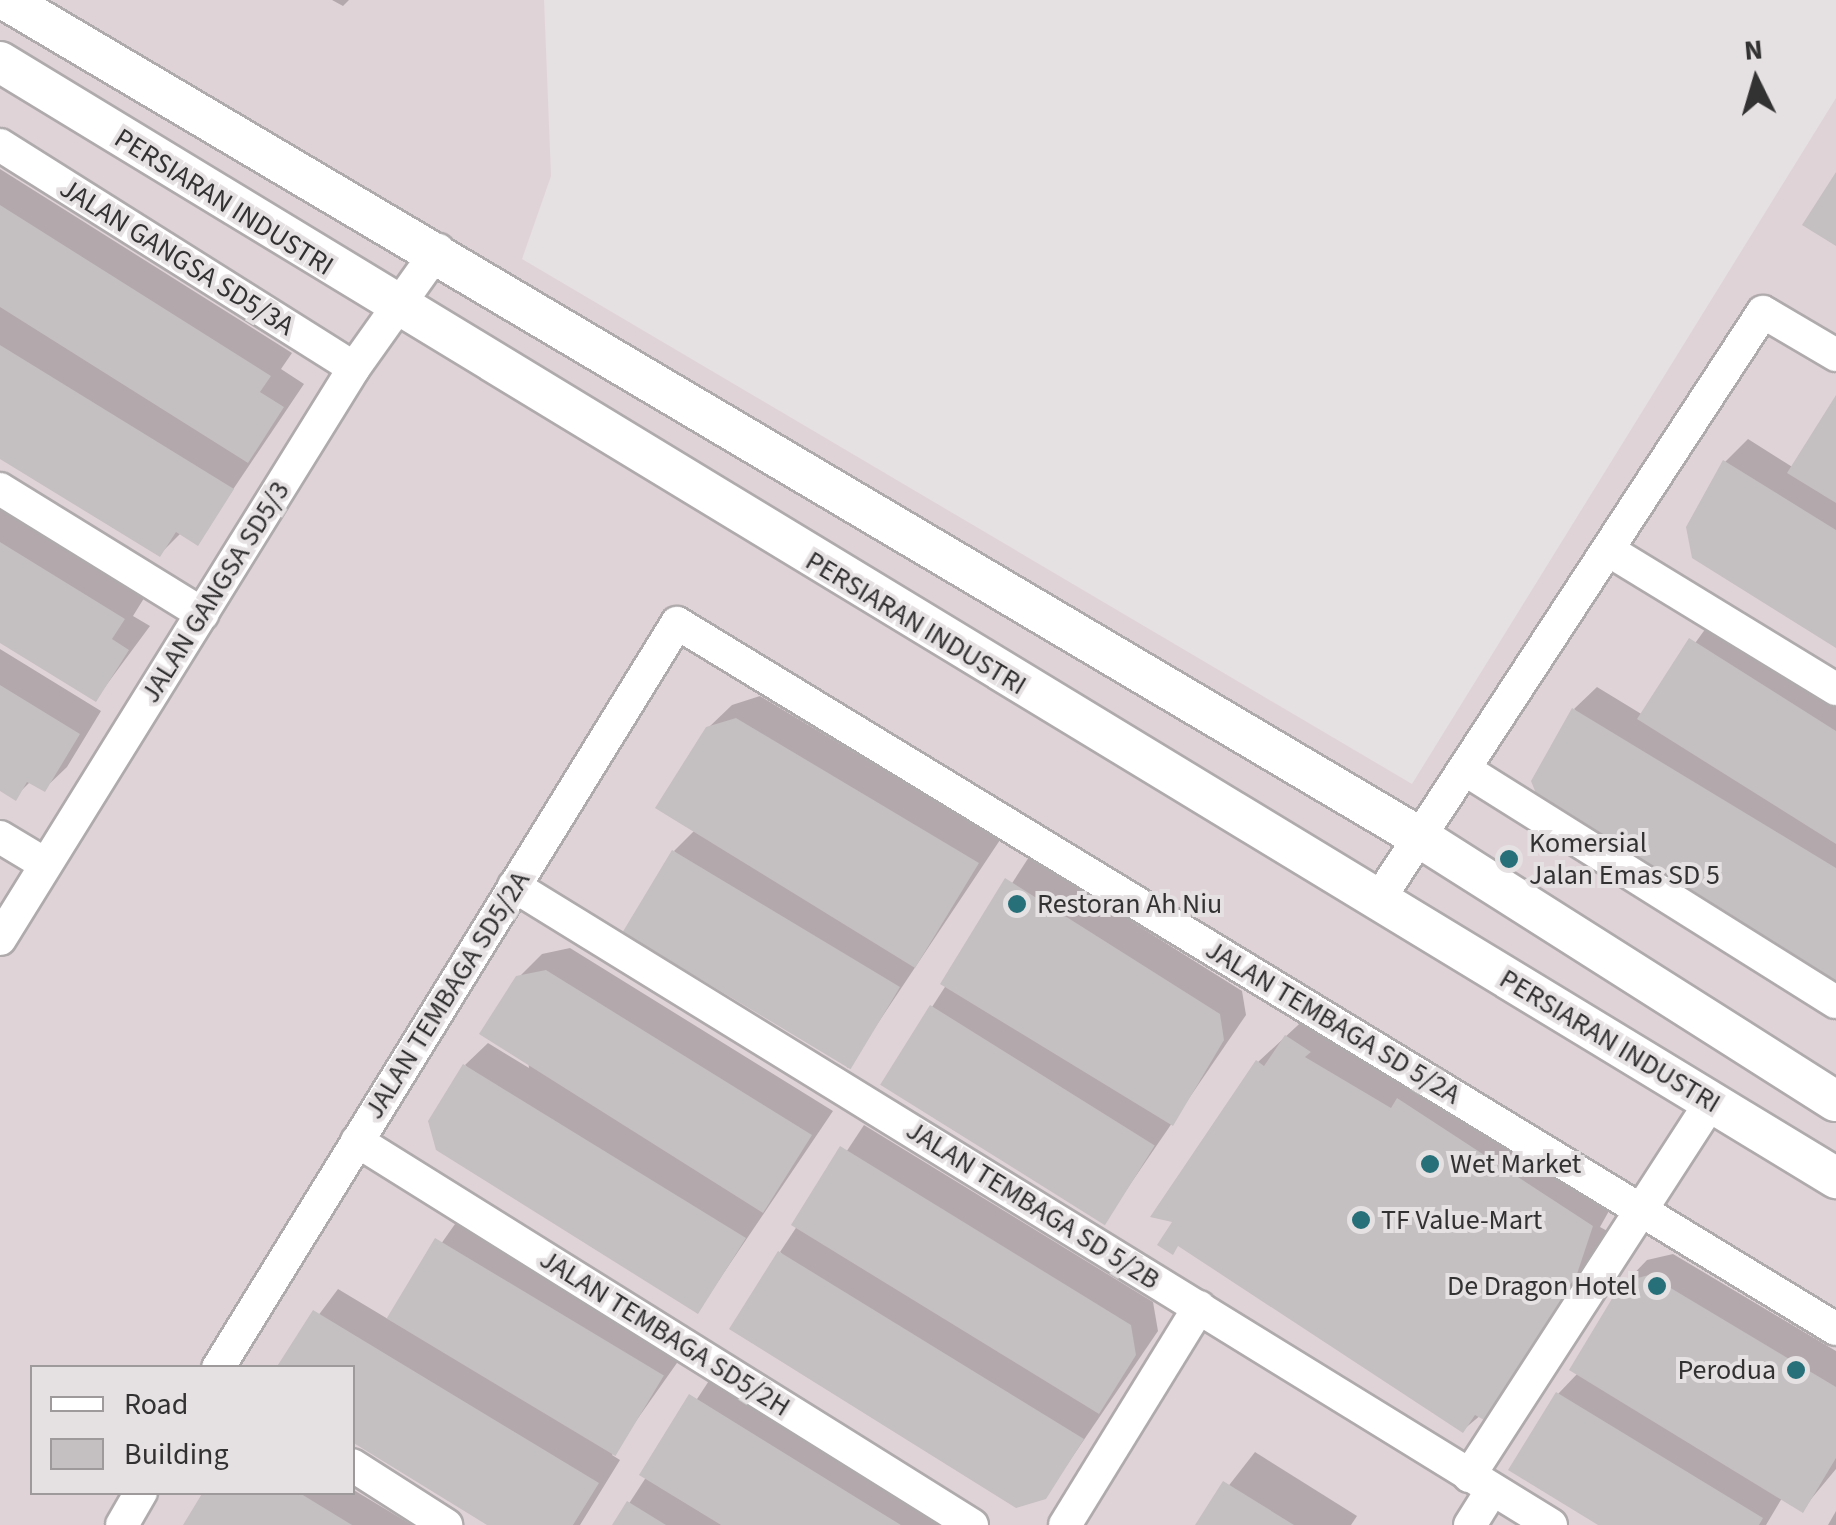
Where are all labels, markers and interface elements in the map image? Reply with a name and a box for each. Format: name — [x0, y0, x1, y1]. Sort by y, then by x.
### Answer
text: N — [1742, 29, 1764, 71]
north arrow — [1706, 30, 1806, 130]
street label: PERSIARAN INDUSTRI — [108, 121, 340, 283]
street label: JALAN GANGSA SD5/3A — [54, 171, 300, 343]
street label: JALAN GANGSA SD5/3 — [133, 475, 297, 709]
street label: PERSIARAN INDUSTRI — [800, 544, 1032, 702]
place label: Komersial Jalan Emas SD 5 — [1529, 826, 1720, 892]
marker: Komersial Jalan Emas SD 5 — [1498, 848, 1520, 870]
street label: JALAN TEMBAGA SD5/2A — [357, 865, 537, 1125]
place label: Restoran Ah Niu — [1037, 887, 1222, 921]
marker: Restoran Ah Niu — [1006, 893, 1028, 915]
street label: JALAN TEMBAGA SD 5/2A — [1199, 933, 1467, 1111]
street label: PERSIARAN INDUSTRI — [1494, 962, 1726, 1120]
street label: JALAN TEMBAGA SD 5/2B — [900, 1113, 1166, 1297]
place label: Wet Market — [1450, 1147, 1581, 1181]
marker: Wet Market — [1419, 1153, 1441, 1175]
place label: TF Value-Mart — [1381, 1203, 1542, 1237]
marker: TF Value-Mart — [1350, 1209, 1372, 1231]
street label: JALAN TEMBAGA SD5/2H — [534, 1242, 796, 1424]
place label: De Dragon Hotel — [1447, 1269, 1637, 1303]
marker: De Dragon Hotel — [1646, 1275, 1668, 1297]
place label: Perodua — [1677, 1353, 1776, 1387]
marker: Perodua — [1785, 1359, 1807, 1381]
legend — [30, 1365, 355, 1495]
text: Road — [124, 1383, 188, 1426]
text: Building — [124, 1433, 229, 1476]

